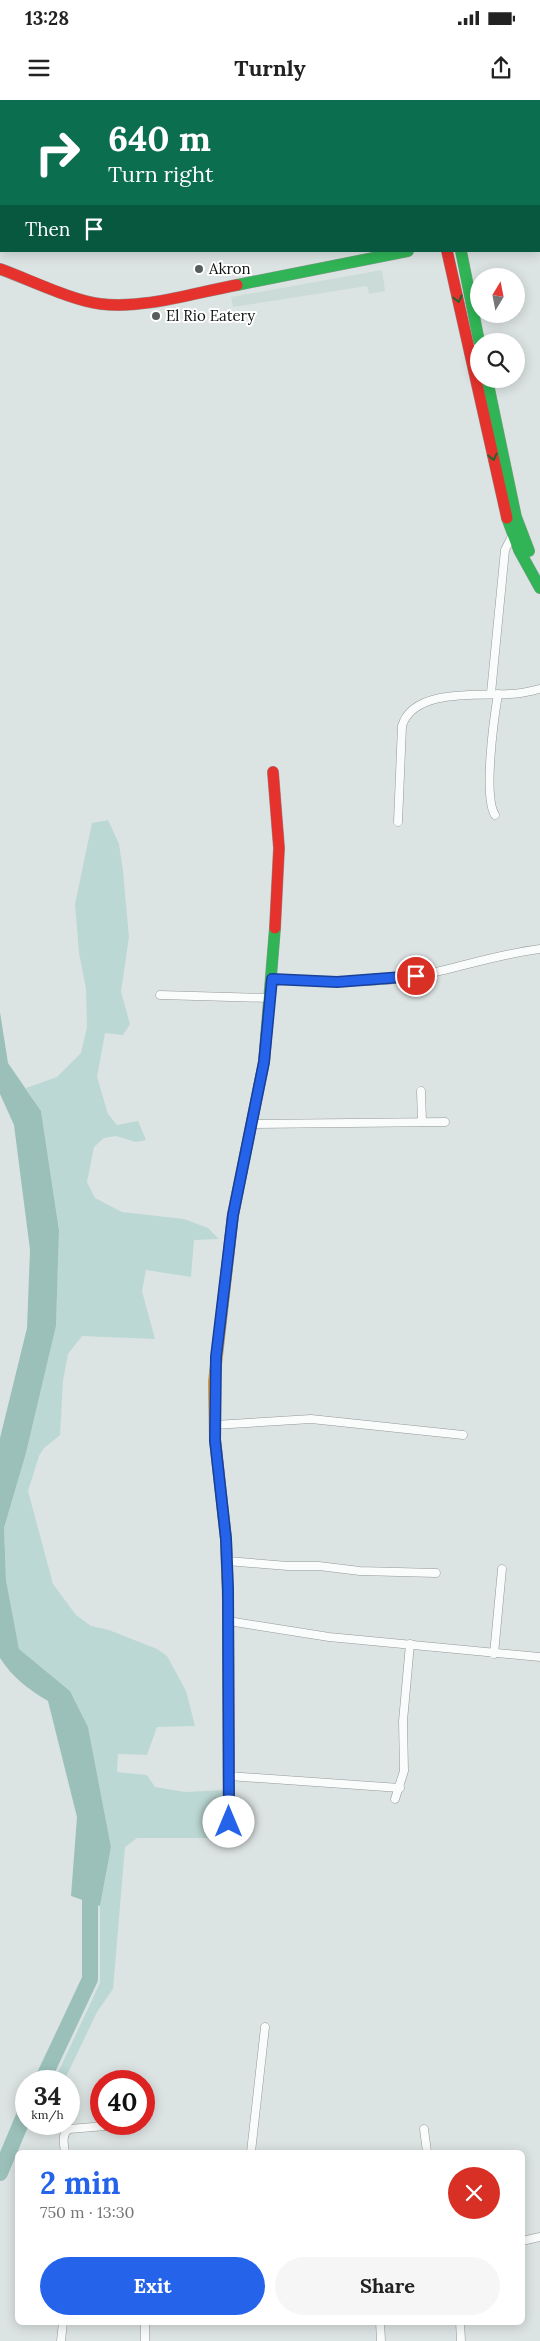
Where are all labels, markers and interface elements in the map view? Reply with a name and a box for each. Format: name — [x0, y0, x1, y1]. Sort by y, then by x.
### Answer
text: 13:28 — [25, 6, 69, 30]
icon: menu — [25, 54, 53, 82]
text: Turnly — [234, 54, 306, 82]
icon: share — [487, 54, 515, 82]
text: 640 m — [108, 116, 211, 161]
icon: right — [25, 120, 90, 185]
text: Turn right — [108, 160, 213, 188]
icon: arrive — [80, 215, 108, 243]
text: Then — [25, 217, 70, 241]
place label: Akron — [208, 259, 251, 278]
marker: Akron — [193, 263, 205, 275]
north arrow — [470, 268, 525, 322]
map controls — [470, 268, 525, 388]
one-way arrow — [452, 294, 462, 303]
place label: El Rio Eatery — [166, 306, 255, 325]
marker: El Rio Eatery — [150, 310, 162, 322]
button: search — [470, 333, 525, 388]
one-way arrow — [487, 453, 498, 462]
pin — [395, 955, 437, 997]
icon: arrive — [402, 962, 430, 990]
position arrow — [202, 1795, 254, 1847]
speed limit sign: 40 — [90, 2070, 155, 2135]
text: 34 — [34, 2080, 61, 2112]
text: km/h — [31, 2107, 64, 2122]
text: 2 min — [40, 2164, 120, 2202]
button: close — [448, 2167, 500, 2219]
text: 750 m · 13:30 — [40, 2202, 135, 2222]
button: Exit — [40, 2257, 265, 2315]
button: Share — [275, 2257, 500, 2315]

